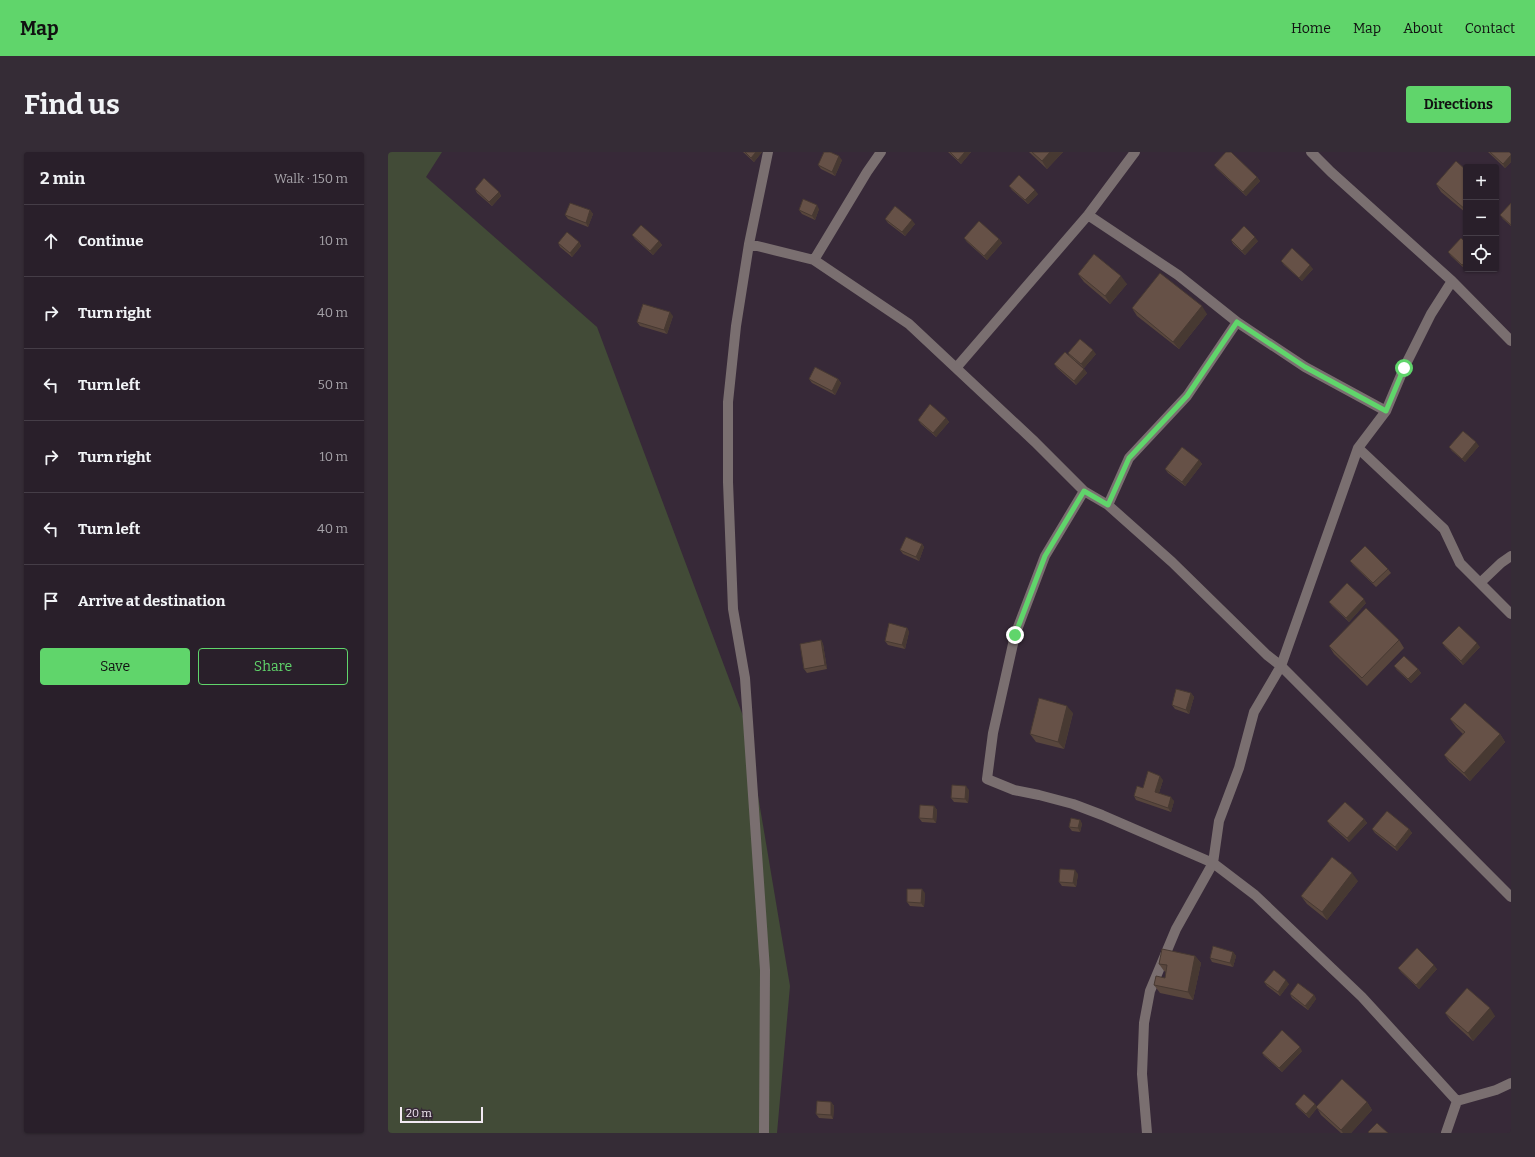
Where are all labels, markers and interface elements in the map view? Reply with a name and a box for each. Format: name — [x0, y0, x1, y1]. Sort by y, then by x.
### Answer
text: Map — [20, 17, 59, 40]
text: Home — [1291, 20, 1331, 37]
text: Map — [1353, 20, 1381, 37]
text: About — [1403, 20, 1443, 37]
text: Contact — [1465, 20, 1515, 37]
button: Directions — [1406, 86, 1511, 123]
text: Find us — [24, 88, 120, 121]
map controls — [1463, 164, 1499, 272]
button: + — [1463, 164, 1499, 200]
text: 2 min — [40, 168, 85, 189]
text: Walk · 150 m — [274, 171, 348, 186]
button: − — [1463, 200, 1499, 236]
icon: ahead — [40, 230, 62, 252]
text: Continue — [78, 232, 144, 250]
text: 10 m — [319, 233, 348, 248]
button: locate — [1463, 236, 1499, 272]
icon: right — [40, 302, 62, 324]
text: Turn right — [78, 304, 151, 322]
text: 40 m — [317, 305, 348, 320]
route start — [1395, 359, 1413, 377]
icon: left — [40, 374, 62, 396]
text: Turn left — [78, 376, 140, 394]
text: 50 m — [318, 377, 348, 392]
icon: right — [40, 446, 62, 468]
text: Turn right — [78, 448, 151, 466]
text: 10 m — [319, 449, 348, 464]
icon: left — [40, 518, 62, 540]
text: Turn left — [78, 520, 140, 538]
text: 40 m — [317, 521, 348, 536]
icon: arrive — [40, 590, 62, 612]
text: Arrive at destination — [78, 592, 225, 610]
route end — [1006, 626, 1024, 644]
button: Save — [40, 648, 190, 685]
button: Share — [198, 648, 348, 685]
scale bar — [400, 1105, 483, 1124]
text: 20 m — [406, 1107, 432, 1120]

